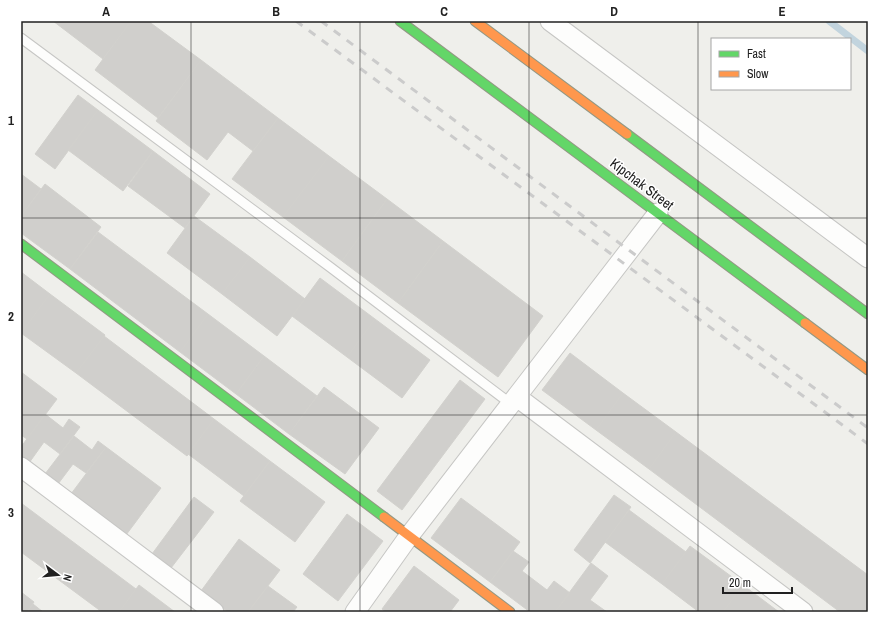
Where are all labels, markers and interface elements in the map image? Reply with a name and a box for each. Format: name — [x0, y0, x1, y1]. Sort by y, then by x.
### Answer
text: A — [102, 3, 110, 20]
text: B — [272, 3, 280, 20]
text: C — [440, 3, 448, 20]
text: D — [610, 3, 618, 20]
text: E — [778, 3, 786, 20]
legend — [711, 38, 851, 90]
text: Fast — [747, 46, 766, 62]
text: Slow — [747, 66, 769, 82]
text: 1 — [8, 112, 14, 129]
street label: Kipchak Street — [607, 154, 677, 214]
text: 2 — [8, 308, 14, 325]
text: 3 — [8, 504, 14, 521]
north arrow — [38, 555, 78, 595]
scale bar — [723, 569, 792, 595]
text: N — [60, 573, 75, 583]
text: 20 m — [729, 575, 751, 591]

